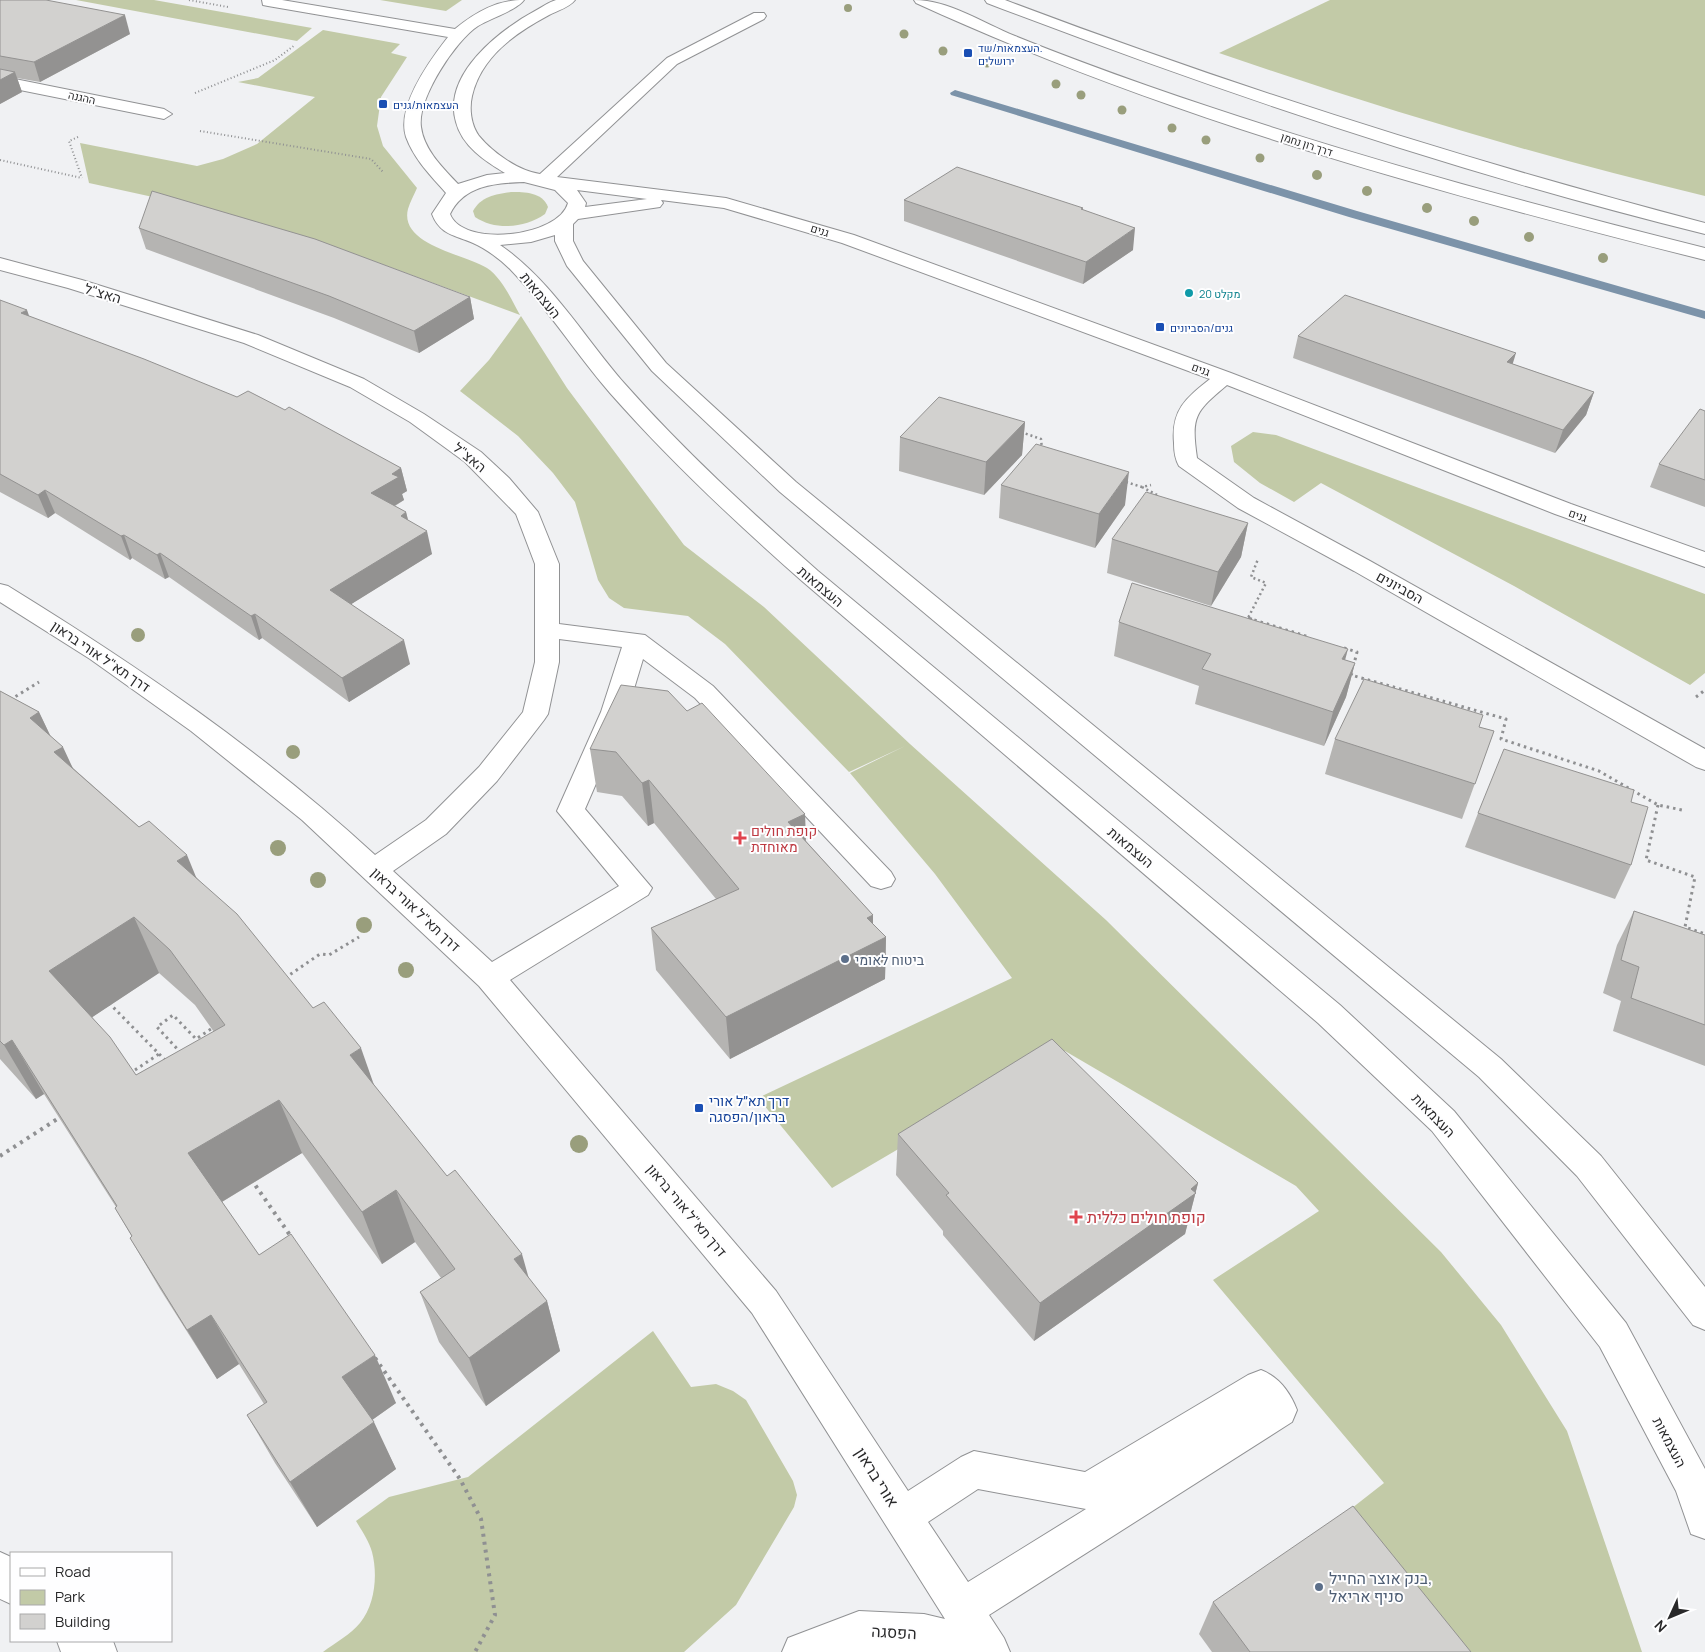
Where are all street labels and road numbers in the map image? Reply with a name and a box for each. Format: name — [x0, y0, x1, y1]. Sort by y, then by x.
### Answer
street label: ההגנה — [67, 87, 97, 107]
street label: דרך רון נחמן — [1279, 129, 1335, 159]
street label: גנים — [809, 220, 831, 240]
street label: העצמאות — [516, 268, 566, 322]
street label: האצ"ל — [82, 278, 124, 308]
street label: גנים — [1190, 359, 1212, 379]
street label: האצ"ל — [449, 438, 491, 476]
street label: גנים — [1567, 505, 1589, 525]
street label: העצמאות — [794, 561, 848, 611]
street label: הסביונים — [1373, 566, 1427, 608]
street label: דרך תא"ל אורי בראון — [48, 616, 154, 696]
street label: העצמאות — [1104, 822, 1158, 872]
street label: דרך תא"ל אורי בראון — [367, 863, 465, 955]
street label: העצמאות — [1408, 1089, 1460, 1141]
street label: דרך תא"ל אורי בראון — [643, 1160, 731, 1260]
street label: העצמאות — [1649, 1413, 1691, 1471]
street label: אורי בראון — [850, 1443, 904, 1511]
street label: הפסגה — [871, 1620, 917, 1644]

